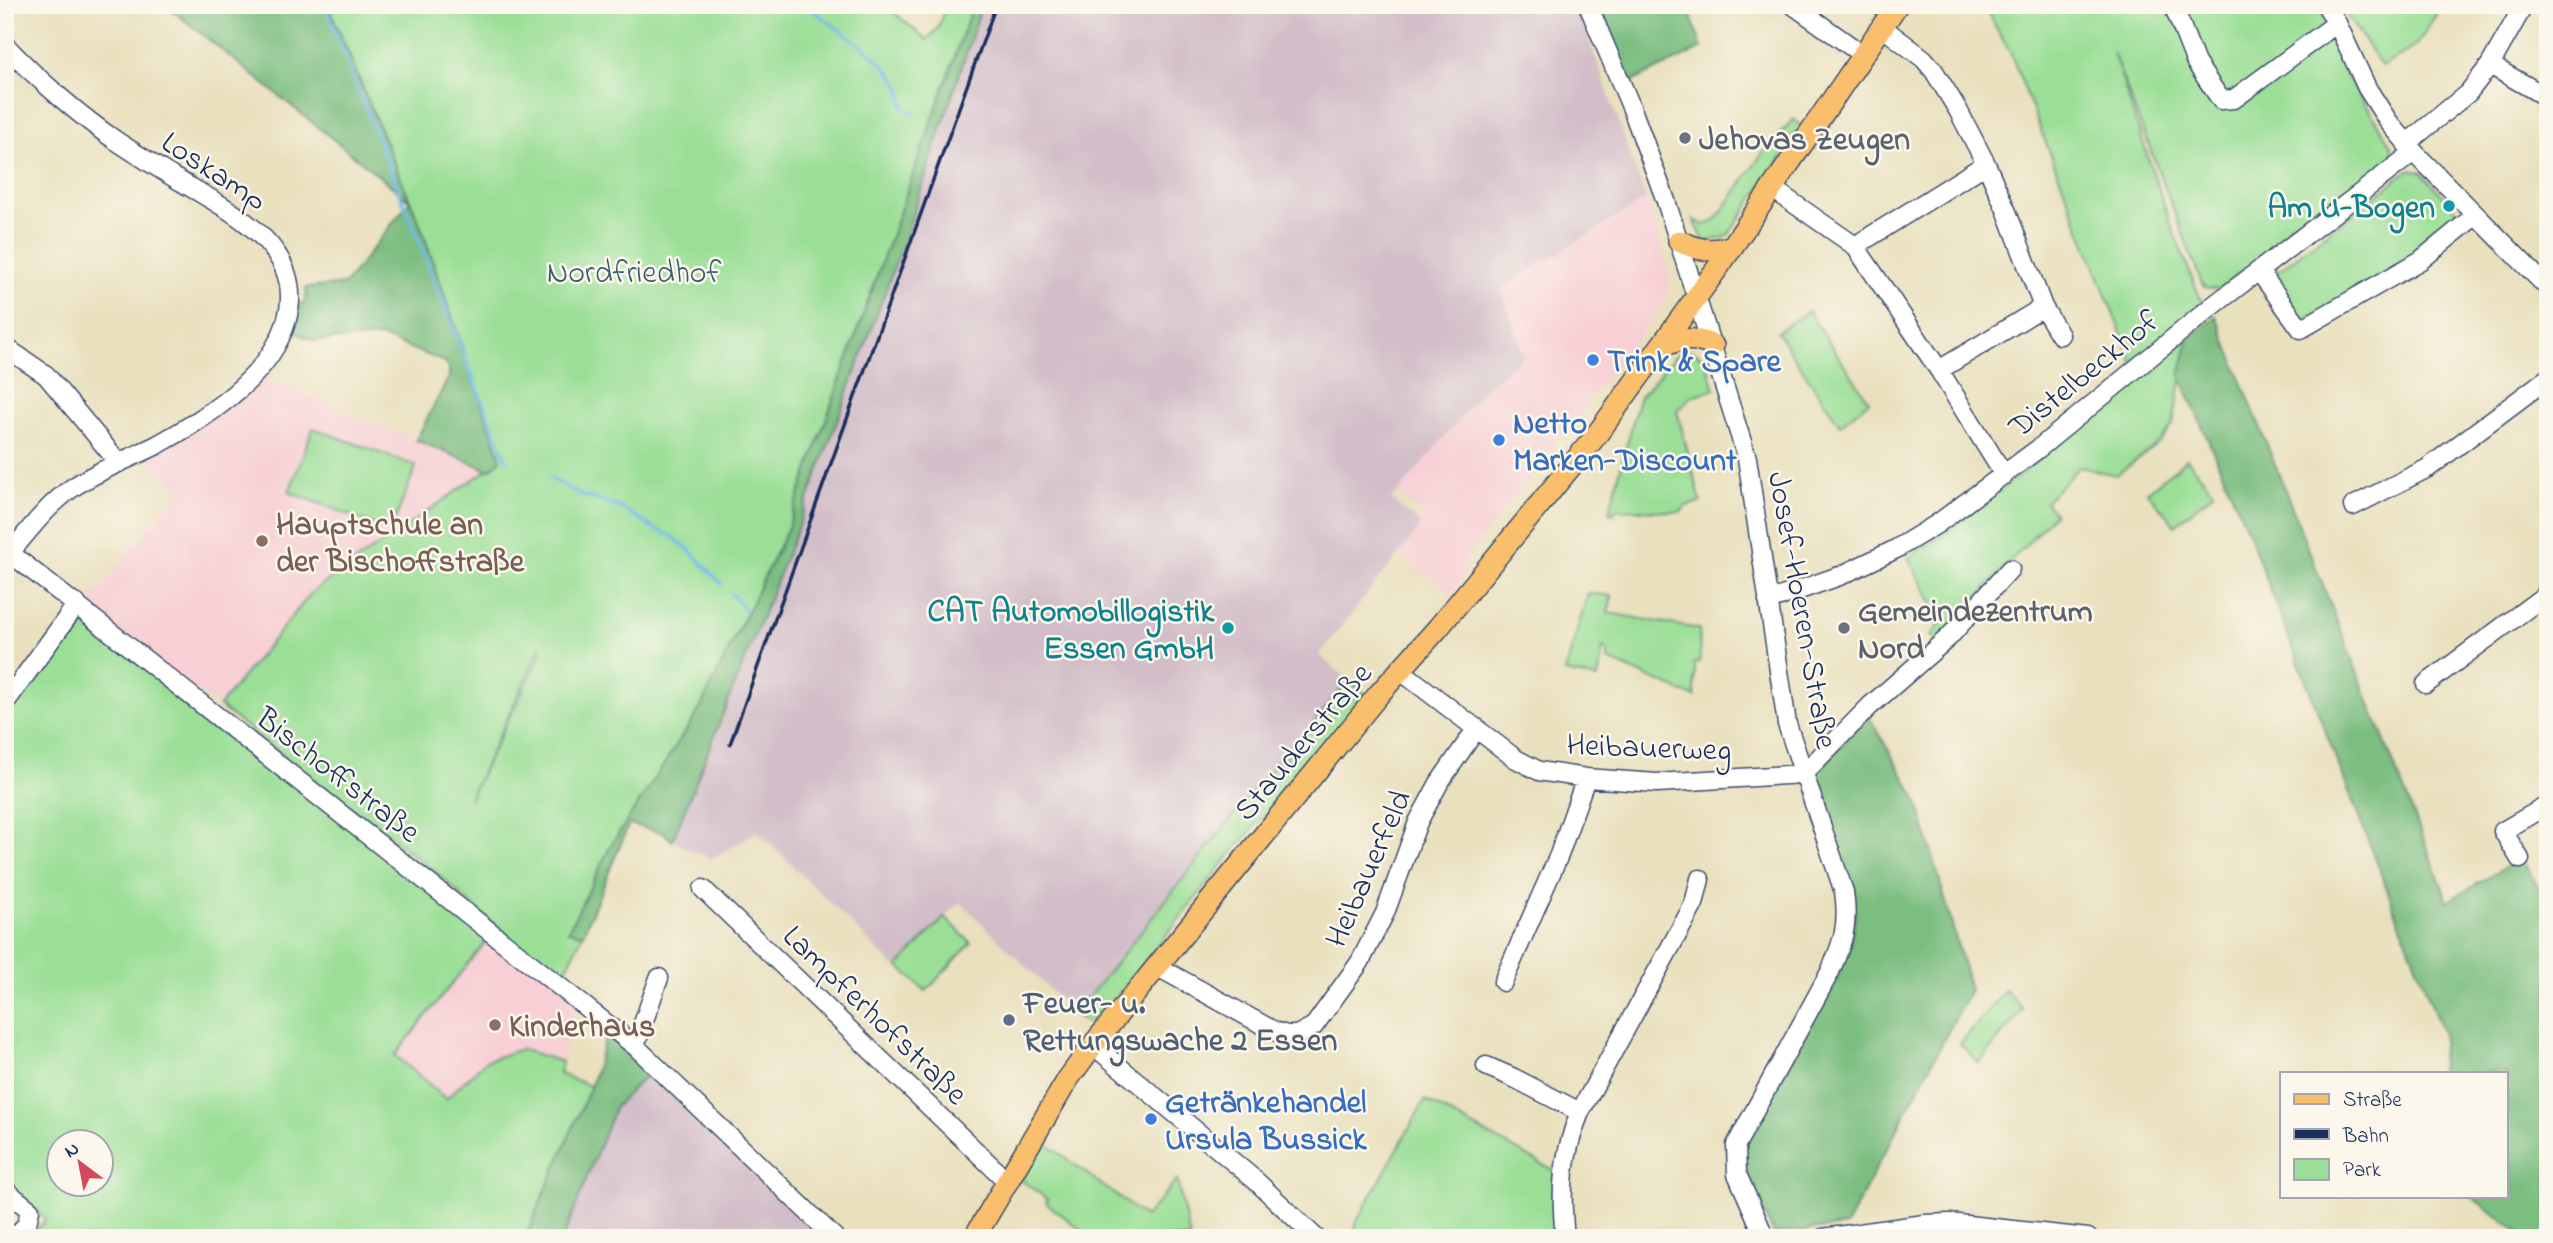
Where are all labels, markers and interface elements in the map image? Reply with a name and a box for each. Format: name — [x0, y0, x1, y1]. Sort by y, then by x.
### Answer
place label: Jehovas Zeugen — [1699, 118, 1910, 166]
street label: Loskamp — [151, 121, 276, 225]
marker: Jehovas Zeugen — [1677, 130, 1693, 146]
place label: Am U-Bogen — [2268, 186, 2435, 234]
marker: Am U-Bogen — [2441, 198, 2457, 214]
park label: Nordfriedhof — [547, 251, 722, 298]
street label: Distelbeckhof — [1999, 300, 2171, 452]
place label: Trink & Spare — [1607, 340, 1783, 387]
marker: Trink & Spare — [1585, 352, 1601, 368]
place label: Netto Marken-Discount — [1513, 402, 1737, 486]
marker: Netto Marken-Discount — [1491, 432, 1507, 448]
street label: Josef-Hoeren-Straße — [1753, 468, 1848, 754]
place label: Hauptschule an der Bischoffstraße — [276, 503, 526, 587]
marker: Hauptschule an der Bischoffstraße — [254, 533, 270, 549]
place label: CAT Automobillogistik Essen GmbH — [928, 590, 1215, 674]
place label: Gemeindezentrum Nord — [1858, 590, 2093, 674]
marker: CAT Automobillogistik Essen GmbH — [1220, 620, 1236, 636]
marker: Gemeindezentrum Nord — [1836, 620, 1852, 636]
street label: Stauderstraße — [1224, 653, 1386, 833]
street label: Bischoffstraße — [244, 697, 430, 857]
street label: Heibauerweg — [1566, 723, 1732, 776]
street label: Heibauerfeld — [1315, 783, 1426, 956]
street label: Lampferhofstraße — [770, 915, 978, 1118]
place label: Feuer- u. Rettungswache 2 Essen — [1021, 982, 1337, 1067]
place label: Kinderhaus — [509, 1005, 655, 1052]
marker: Feuer- u. Rettungswache 2 Essen — [1001, 1012, 1017, 1028]
marker: Kinderhaus — [487, 1017, 503, 1033]
legend — [2280, 1072, 2508, 1198]
place label: Getränkehandel Ursula Bussick — [1165, 1081, 1368, 1165]
text: Straße — [2343, 1086, 2402, 1116]
marker: Getränkehandel Ursula Bussick — [1143, 1111, 1159, 1127]
text: Bahn — [2342, 1122, 2389, 1152]
north arrow — [46, 1128, 116, 1198]
text: N — [60, 1136, 85, 1166]
text: Park — [2343, 1156, 2382, 1186]

